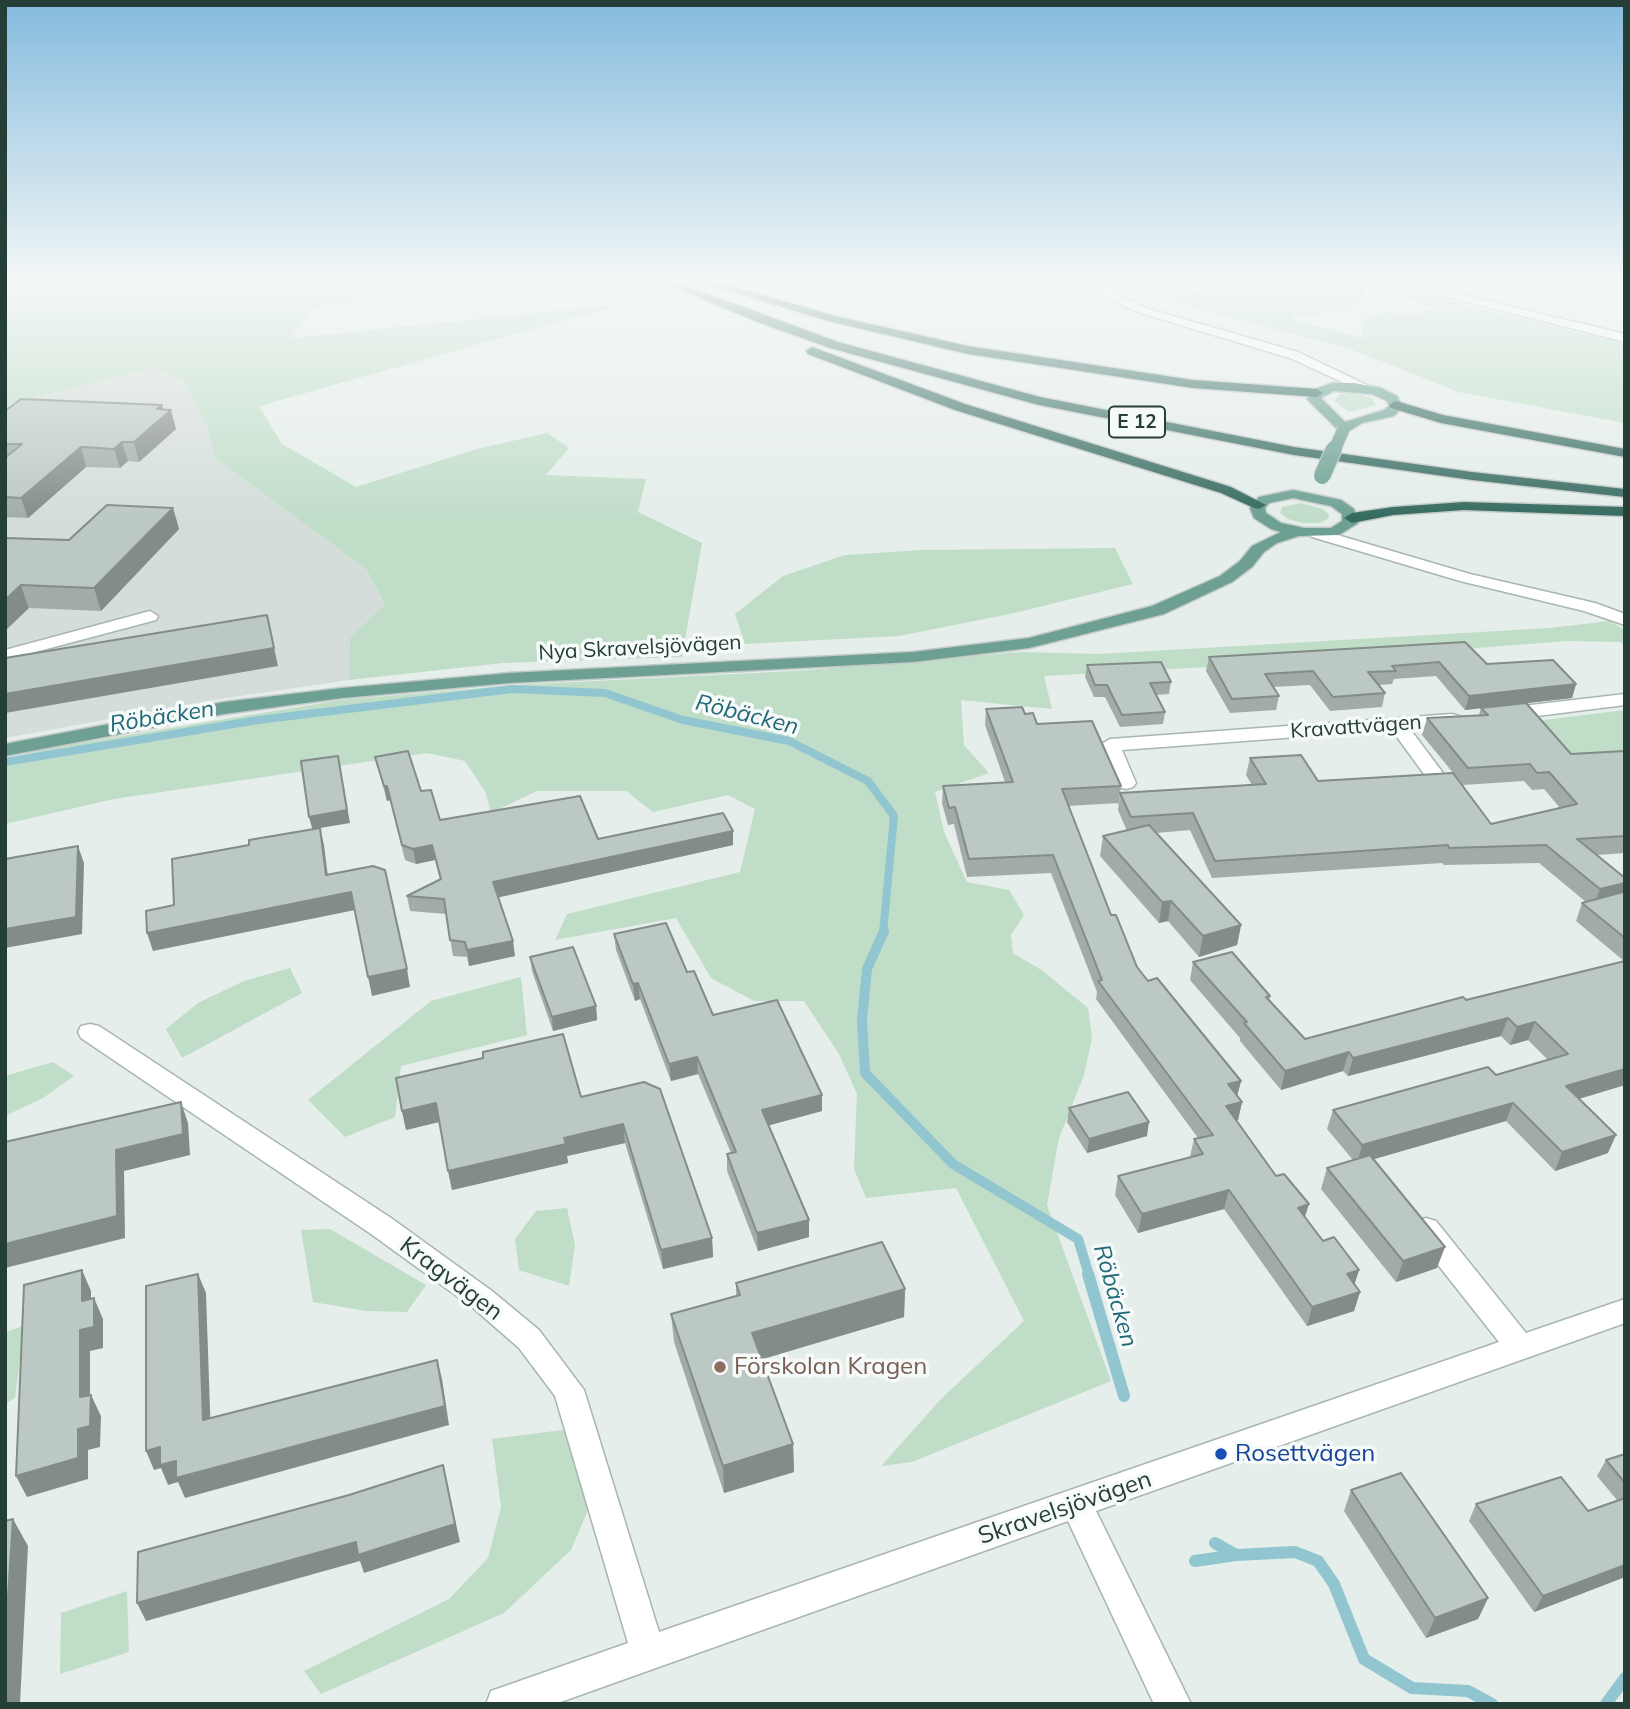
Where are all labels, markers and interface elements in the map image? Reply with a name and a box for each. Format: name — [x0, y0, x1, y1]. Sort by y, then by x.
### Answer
road number: E 12 — [1109, 406, 1165, 438]
street label: Nya Skravelsjövägen — [538, 630, 742, 666]
water label: Röbäcken — [693, 689, 801, 741]
water label: Röbäcken — [108, 695, 216, 739]
street label: Kravattvägen — [1289, 710, 1423, 744]
street label: Kragvägen — [394, 1231, 508, 1327]
water label: Röbäcken — [1087, 1242, 1143, 1350]
place label: Förskolan Kragen — [734, 1353, 927, 1381]
marker: Förskolan Kragen — [712, 1359, 728, 1375]
place label: Rosettvägen — [1235, 1440, 1375, 1468]
marker: Rosettvägen — [1213, 1446, 1229, 1462]
street label: Skravelsjövägen — [975, 1465, 1155, 1551]

